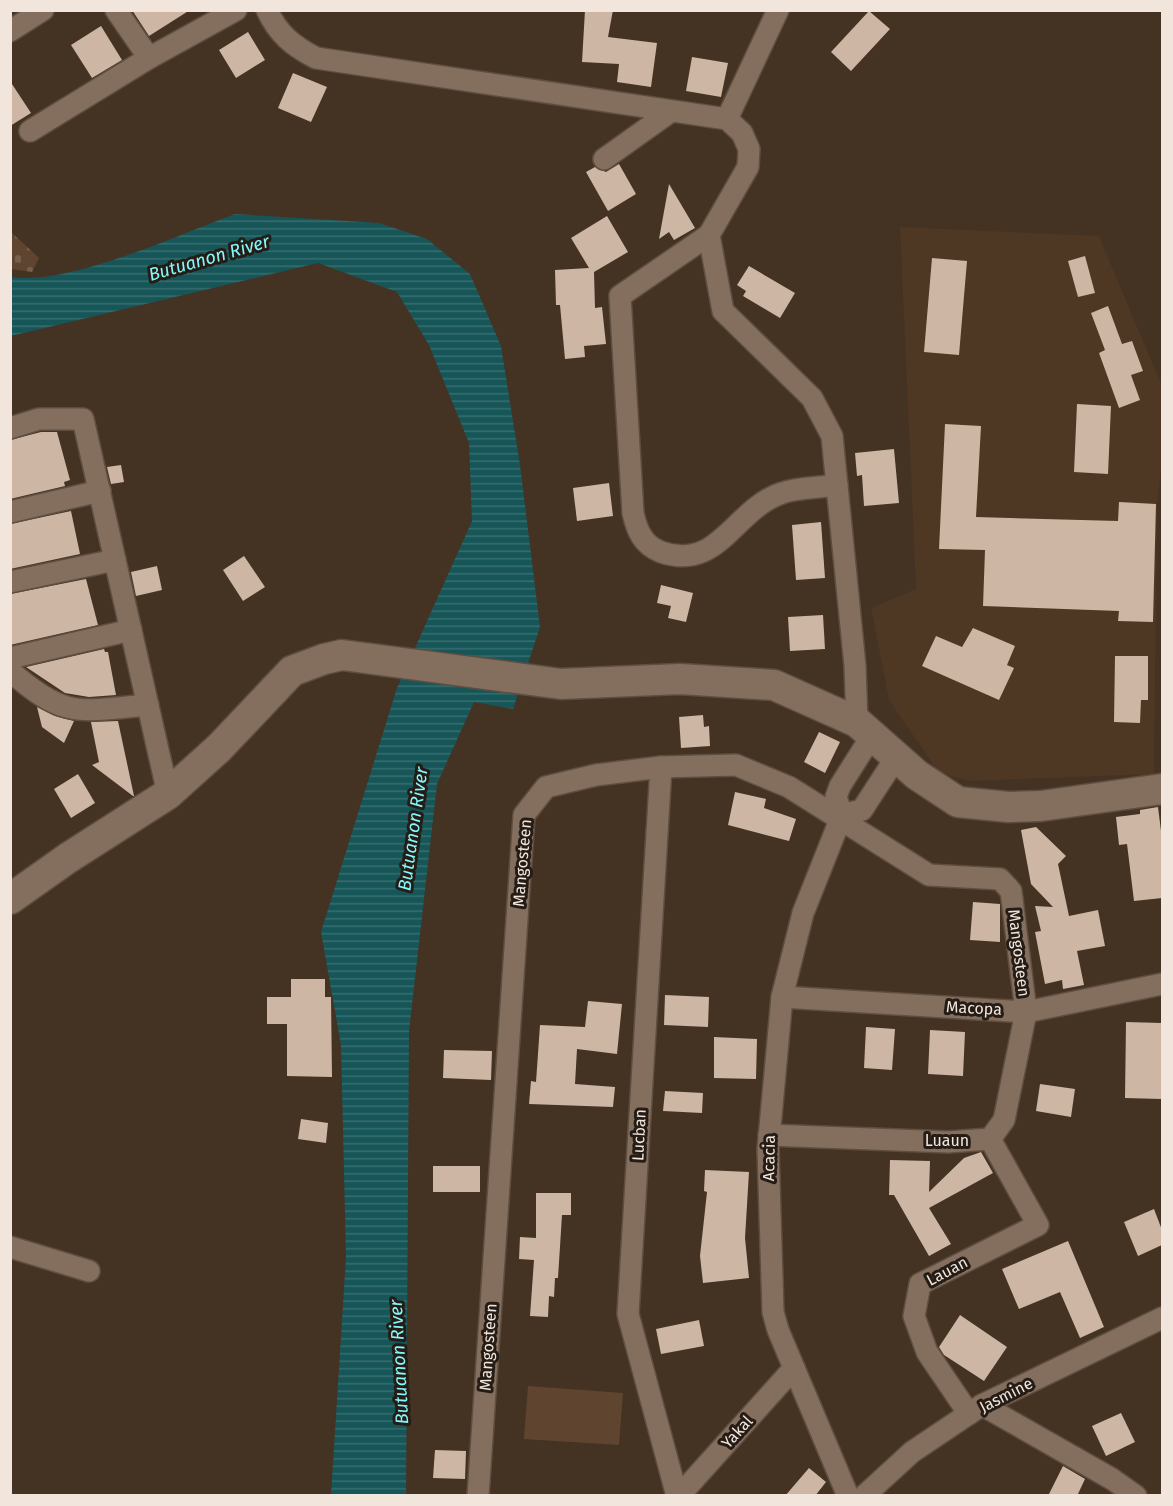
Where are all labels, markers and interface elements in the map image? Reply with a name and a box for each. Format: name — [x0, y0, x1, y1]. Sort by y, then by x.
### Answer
water label: Butuanon River — [146, 230, 273, 286]
water label: Butuanon River — [393, 765, 433, 892]
street label: Mangosteen — [509, 818, 535, 908]
street label: Mangosteen — [1004, 908, 1034, 998]
street label: Macopa — [946, 997, 1002, 1019]
street label: Lucban — [628, 1108, 650, 1162]
street label: Luaun — [925, 1131, 969, 1150]
street label: Acacia — [759, 1135, 779, 1181]
street label: Lauan — [923, 1252, 971, 1290]
water label: Butuanon River — [385, 1298, 413, 1425]
street label: Mangosteen — [475, 1303, 501, 1391]
street label: Jasmine — [976, 1374, 1036, 1416]
street label: Yakal — [717, 1412, 757, 1452]

